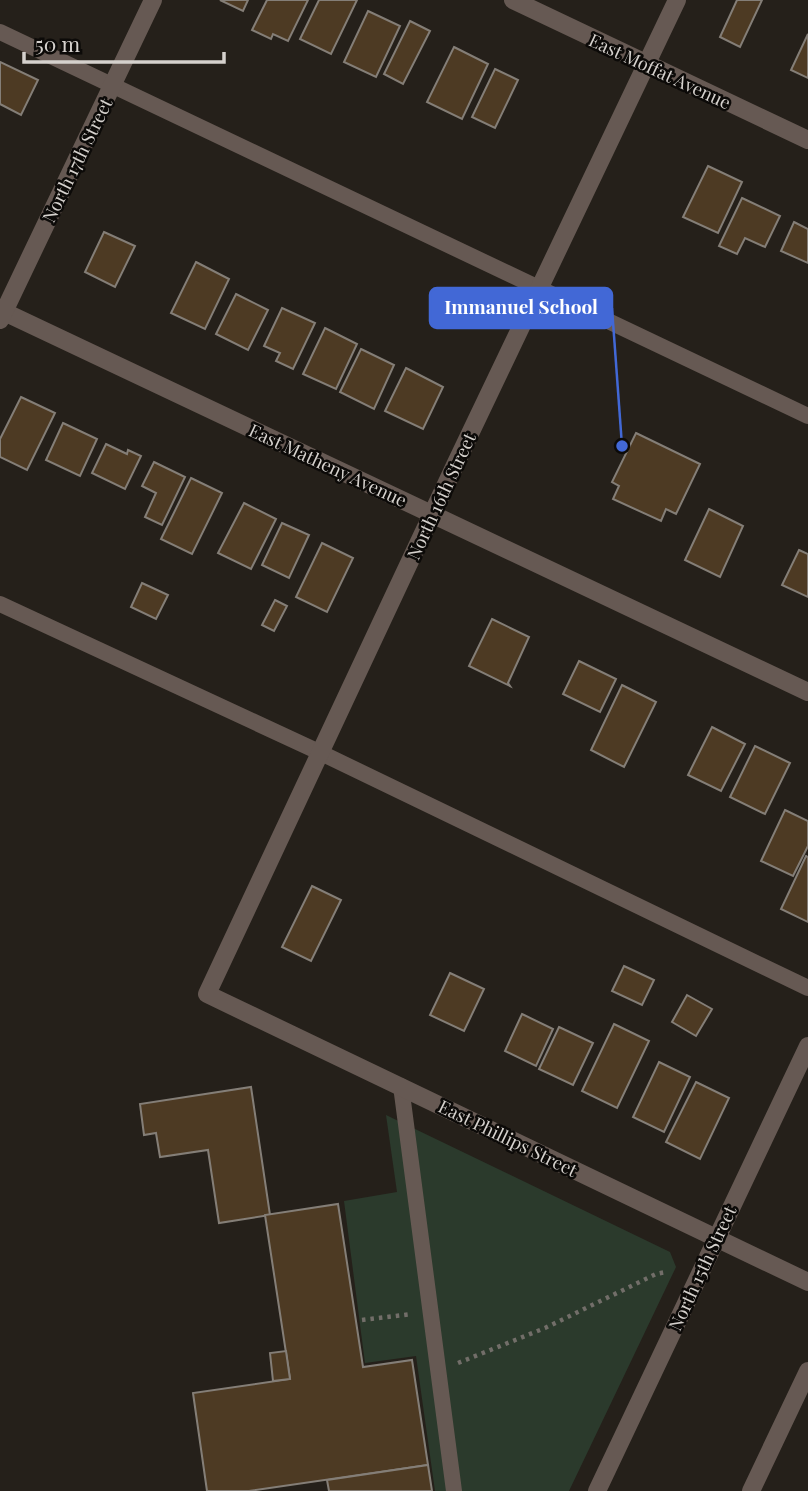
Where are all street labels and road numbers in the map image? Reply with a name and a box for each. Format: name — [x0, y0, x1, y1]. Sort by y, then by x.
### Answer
street label: East Moffat Avenue — [585, 28, 735, 114]
street label: North 17th Street — [37, 93, 118, 226]
street label: East Matheny Avenue — [245, 418, 411, 512]
street label: North 16th Street — [401, 428, 481, 563]
street label: East Phillips Street — [435, 1094, 582, 1182]
street label: North 15th Street — [663, 1201, 742, 1334]

